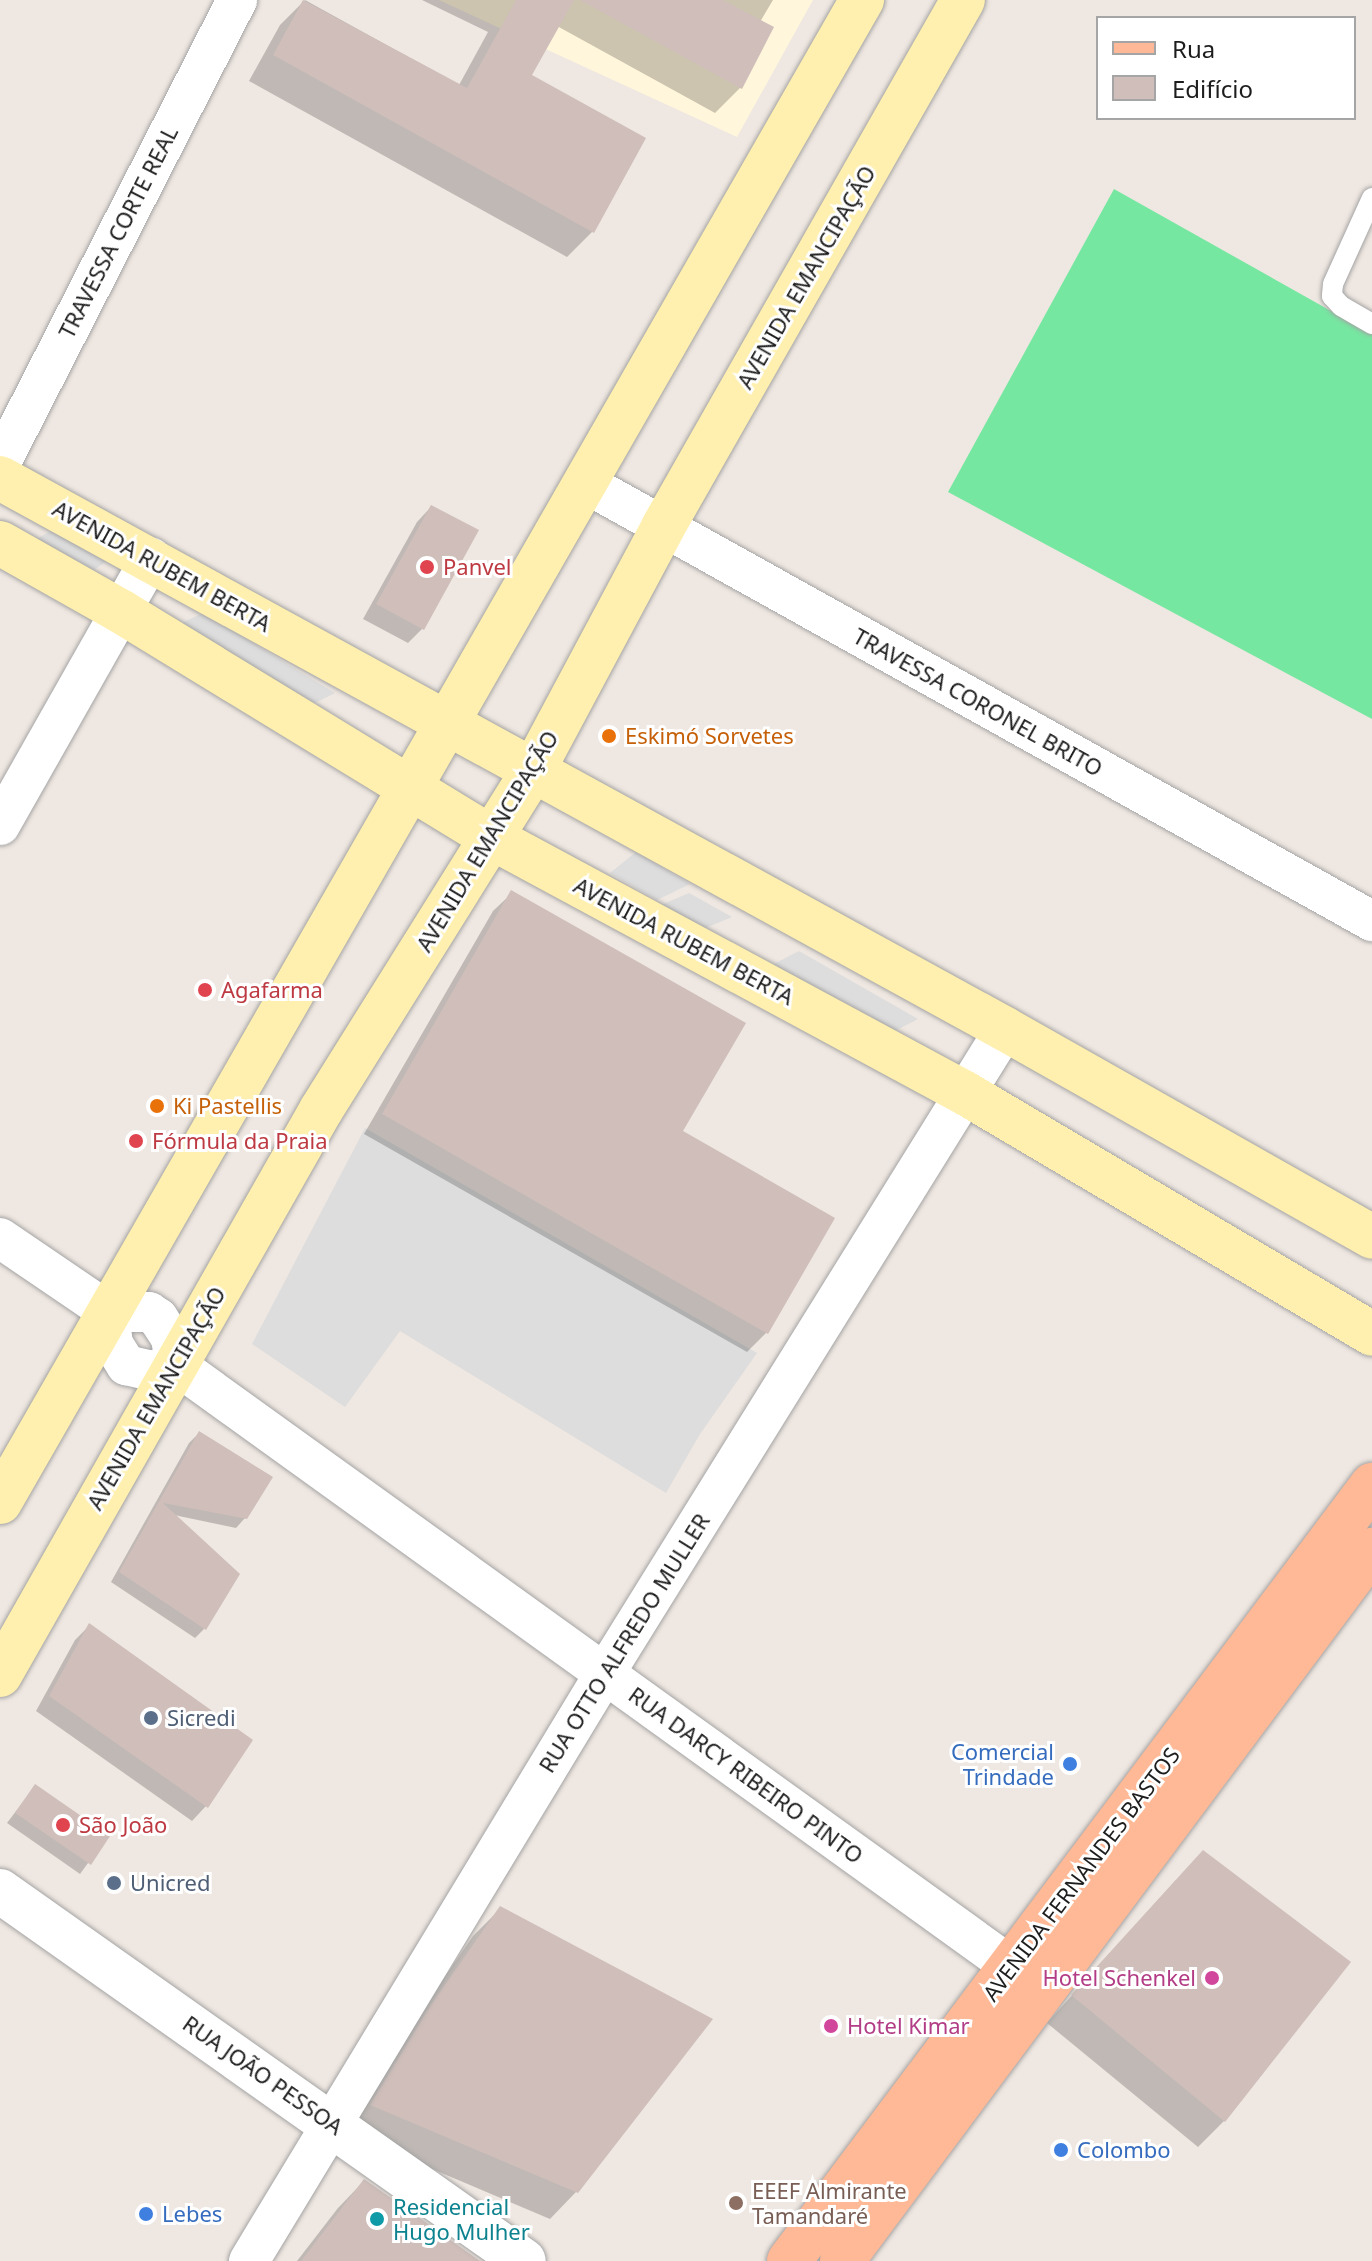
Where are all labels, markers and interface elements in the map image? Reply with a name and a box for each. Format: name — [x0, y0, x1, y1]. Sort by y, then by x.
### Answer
legend — [1096, 16, 1356, 120]
text: Rua — [1172, 32, 1215, 65]
text: Edifício — [1172, 72, 1253, 105]
street label: TRAVESSA CORTE REAL — [53, 122, 183, 342]
street label: AVENIDA EMANCIPAÇÃO — [731, 161, 881, 393]
street label: AVENIDA RUBEM BERTA — [48, 495, 276, 637]
place label: Panvel — [443, 554, 512, 580]
marker: Panvel — [418, 558, 436, 576]
street label: TRAVESSA CORONEL BRITO — [849, 622, 1107, 782]
place label: Eskimó Sorvetes — [625, 723, 794, 749]
street label: AVENIDA EMANCIPAÇÃO — [411, 726, 563, 956]
marker: Eskimó Sorvetes — [600, 727, 618, 745]
street label: AVENIDA RUBEM BERTA — [570, 872, 798, 1010]
place label: Agafarma — [221, 977, 323, 1003]
marker: Agafarma — [196, 981, 214, 999]
place label: Ki Pastellis — [173, 1093, 282, 1119]
marker: Ki Pastellis — [148, 1097, 166, 1115]
place label: Fórmula da Praia — [152, 1128, 328, 1154]
marker: Fórmula da Praia — [127, 1132, 145, 1150]
street label: AVENIDA EMANCIPAÇÃO — [81, 1282, 231, 1514]
street label: RUA OTTO ALFREDO MULLER — [533, 1509, 715, 1777]
street label: RUA DARCY RIBEIRO PINTO — [624, 1681, 868, 1869]
place label: Sicredi — [167, 1705, 236, 1731]
marker: Sicredi — [142, 1709, 160, 1727]
place label: Comercial Trindade — [951, 1738, 1054, 1790]
street label: AVENIDA FERNANDES BASTOS — [977, 1742, 1185, 2006]
marker: Comercial Trindade — [1061, 1755, 1079, 1773]
place label: São João — [79, 1812, 167, 1838]
marker: São João — [54, 1816, 72, 1834]
place label: Unicred — [130, 1870, 210, 1896]
marker: Unicred — [105, 1874, 123, 1892]
place label: Hotel Schenkel — [1043, 1965, 1196, 1991]
marker: Hotel Schenkel — [1203, 1969, 1221, 1987]
street label: RUA JOÃO PESSOA — [178, 2010, 348, 2140]
place label: Hotel Kimar — [847, 2013, 970, 2039]
marker: Hotel Kimar — [822, 2017, 840, 2035]
place label: Colombo — [1077, 2137, 1171, 2163]
marker: Colombo — [1052, 2141, 1070, 2159]
place label: EEEF Almirante Tamandaré — [752, 2177, 907, 2228]
place label: Residencial Hugo Mulher — [393, 2193, 530, 2244]
marker: EEEF Almirante Tamandaré — [727, 2194, 745, 2212]
place label: Lebes — [162, 2201, 222, 2227]
marker: Lebes — [137, 2205, 155, 2223]
marker: Residencial Hugo Mulher — [368, 2210, 386, 2228]

